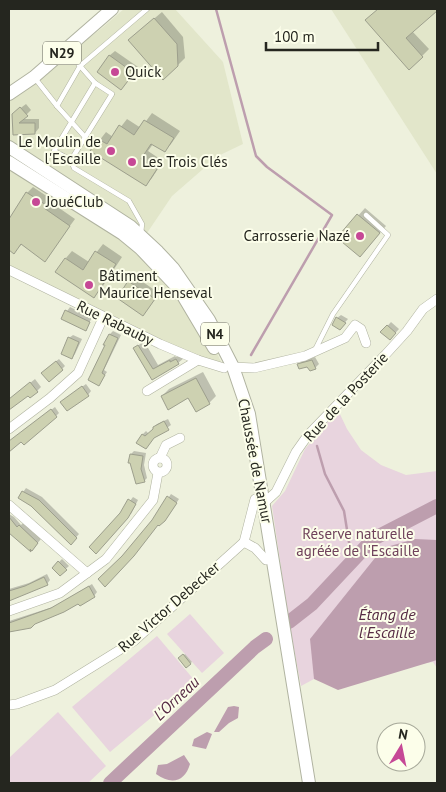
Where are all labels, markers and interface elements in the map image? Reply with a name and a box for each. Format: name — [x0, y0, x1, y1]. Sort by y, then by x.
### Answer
scale bar — [266, 20, 378, 52]
text: 100 m — [274, 27, 315, 46]
road number: N29 — [43, 42, 81, 64]
place label: Quick — [125, 62, 162, 81]
marker: Quick — [109, 66, 121, 78]
place label: Le Moulin de l'Escaille — [18, 132, 101, 168]
marker: Le Moulin de l'Escaille — [105, 145, 117, 157]
place label: Les Trois Clés — [142, 152, 227, 171]
marker: Les Trois Clés — [126, 156, 138, 168]
place label: JouéClub — [45, 192, 103, 211]
marker: JouéClub — [30, 196, 42, 208]
place label: Carrosserie Nazé — [243, 226, 350, 245]
marker: Carrosserie Nazé — [354, 230, 366, 242]
place label: Bâtiment Maurice Henseval — [99, 266, 213, 302]
marker: Bâtiment Maurice Henseval — [83, 279, 95, 291]
street label: Rue Rabauby — [74, 296, 157, 349]
road number: N4 — [201, 322, 229, 346]
street label: Rue de la Posterie — [299, 348, 392, 445]
street label: Chaussée de Namur — [234, 397, 277, 525]
park label: Réserve naturelle agréée de l'Escaille — [296, 524, 420, 560]
street label: Rue Victor Debecker — [114, 557, 224, 656]
water label: Étang de l'Escaille — [358, 604, 416, 642]
water label: L'Orneau — [149, 672, 203, 724]
north arrow — [376, 722, 426, 772]
text: N — [397, 725, 409, 744]

